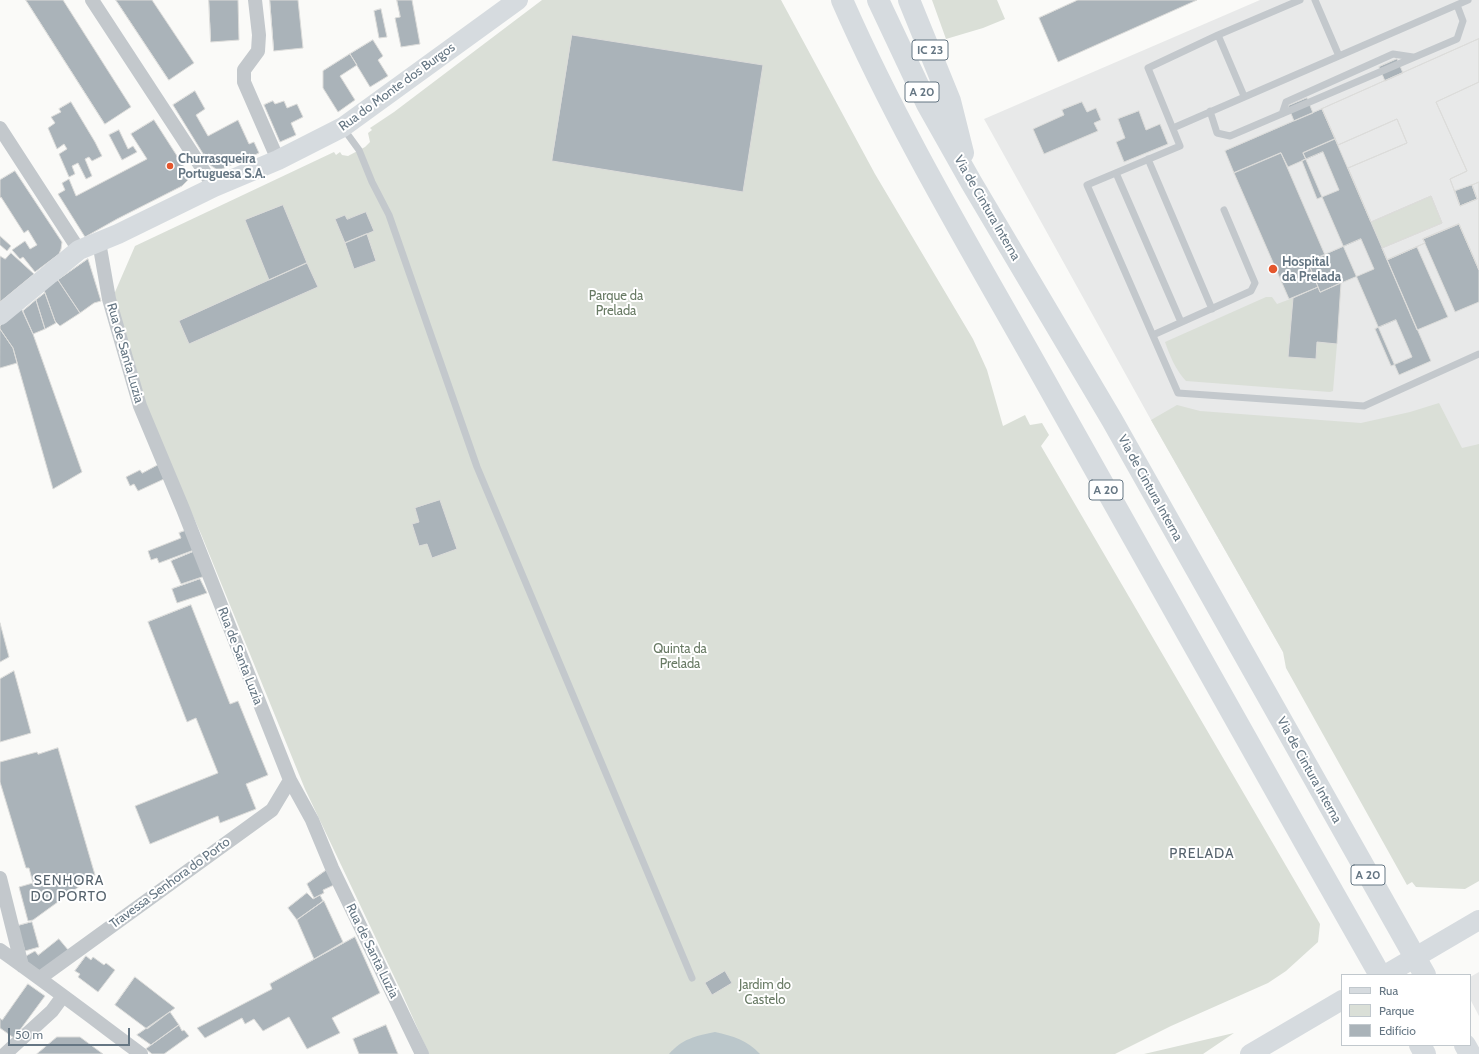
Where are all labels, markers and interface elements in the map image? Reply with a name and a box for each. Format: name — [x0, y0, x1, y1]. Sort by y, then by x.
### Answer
street label: Rua do Monte dos Burgos — [336, 40, 458, 134]
road number: IC 23 — [912, 40, 948, 60]
road number: A 20 — [905, 82, 939, 102]
place label: Churrasqueira Portuguesa S.A. — [178, 151, 266, 182]
street label: Via de Cintura Interna — [951, 153, 1023, 263]
marker: Churrasqueira Portuguesa S.A. — [165, 161, 175, 171]
place label: Hospital da Prelada — [1282, 254, 1341, 285]
marker: Hospital da Prelada — [1267, 263, 1279, 275]
park label: Parque da Prelada — [589, 288, 643, 319]
street label: Rua de Santa Luzia — [103, 301, 147, 405]
street label: Via de Cintura Interna — [1114, 432, 1186, 544]
road number: A 20 — [1089, 480, 1123, 500]
street label: Rua de Santa Luzia — [214, 605, 266, 707]
park label: Quinta da Prelada — [653, 641, 707, 672]
street label: Via de Cintura Interna — [1273, 714, 1345, 826]
street label: Travessa Senhora do Porto — [107, 834, 233, 932]
district label: PRELADA — [1169, 846, 1235, 862]
road number: A 20 — [1351, 865, 1385, 885]
district label: SENHORA DO PORTO — [30, 873, 108, 906]
street label: Rua de Santa Luzia — [342, 901, 402, 1001]
legend — [1341, 974, 1471, 1046]
park label: Jardim do Castelo — [739, 977, 791, 1008]
text: Rua — [1379, 983, 1398, 998]
text: Parque — [1379, 1003, 1414, 1018]
scale bar — [10, 1020, 132, 1046]
text: Edifício — [1379, 1023, 1416, 1038]
text: 50 m — [15, 1027, 43, 1042]

